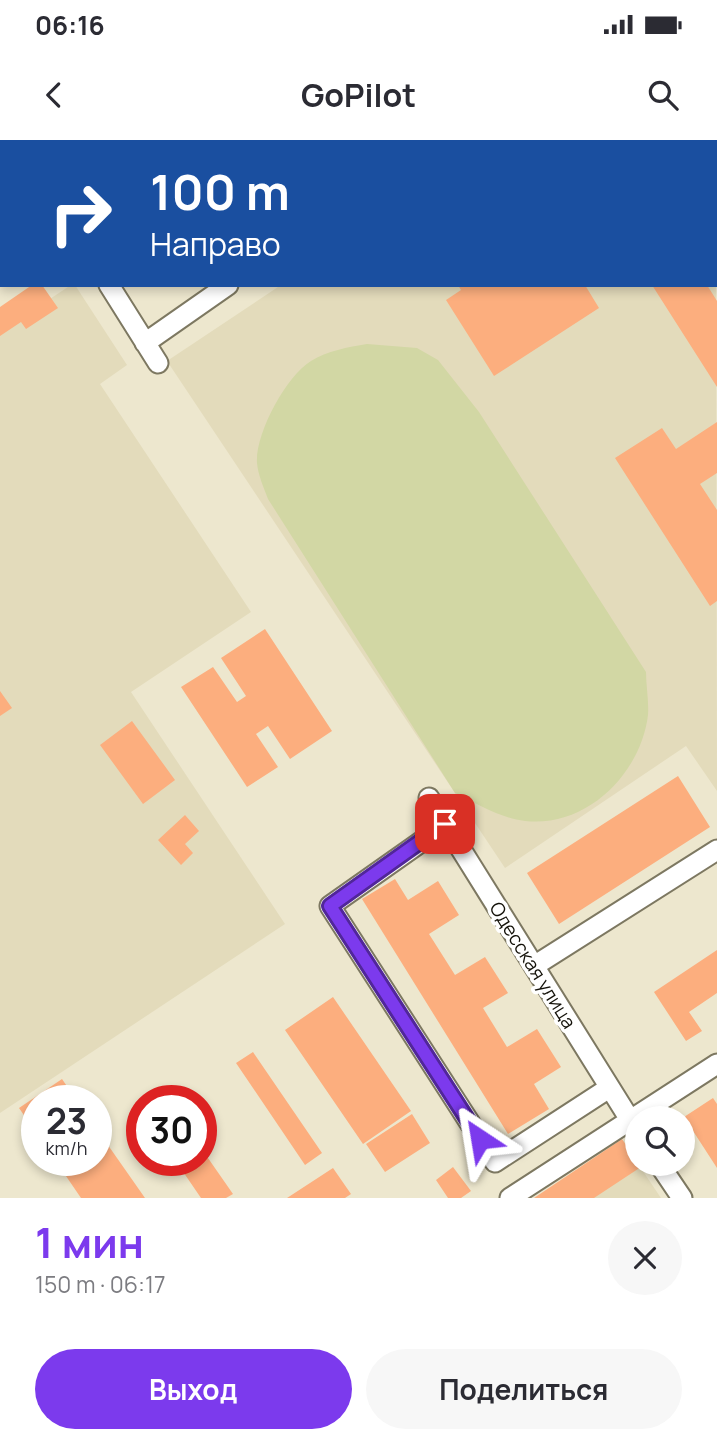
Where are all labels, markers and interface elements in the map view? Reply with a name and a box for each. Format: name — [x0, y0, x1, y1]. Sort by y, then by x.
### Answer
text: 06:16 — [35, 7, 105, 43]
text: GoPilot — [301, 73, 416, 117]
icon: back — [35, 76, 73, 114]
icon: search — [644, 76, 682, 114]
text: 100 m — [150, 158, 290, 225]
icon: right — [35, 168, 126, 259]
text: Направо — [150, 222, 281, 266]
pin — [415, 794, 475, 854]
icon: arrive — [426, 805, 464, 843]
street label: Одесская улица — [484, 897, 582, 1033]
speed limit sign: 30 — [126, 1085, 217, 1176]
text: 23 — [46, 1097, 87, 1145]
position arrow — [443, 1102, 517, 1176]
map controls — [625, 1106, 695, 1176]
button: search — [625, 1106, 695, 1176]
text: km/h — [46, 1136, 87, 1160]
text: 1 мин — [35, 1213, 144, 1271]
button: close — [608, 1221, 682, 1295]
text: 150 m · 06:17 — [35, 1268, 166, 1300]
button: Выход — [35, 1349, 352, 1429]
button: Поделиться — [366, 1349, 682, 1429]

